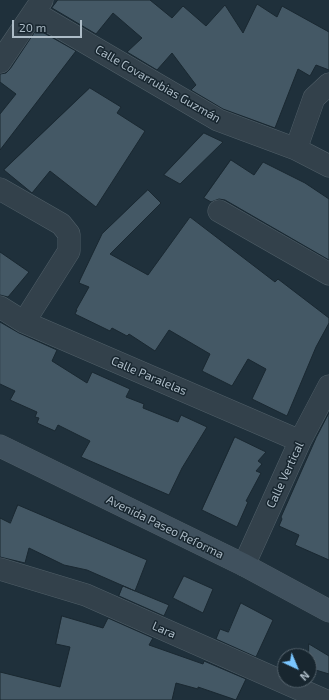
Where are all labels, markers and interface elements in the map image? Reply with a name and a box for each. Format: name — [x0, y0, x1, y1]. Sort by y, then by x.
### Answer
scale bar — [14, 12, 84, 38]
text: 20 m — [19, 20, 46, 34]
street label: Calle Covarrubias Guzmán — [93, 42, 223, 126]
street label: Calle Paralelas — [109, 354, 189, 398]
street label: Calle Vertical — [263, 440, 307, 510]
street label: Avenida Paseo Reforma — [104, 492, 226, 562]
street label: Lara — [150, 619, 178, 641]
north arrow — [277, 648, 317, 688]
text: N — [298, 669, 312, 684]

